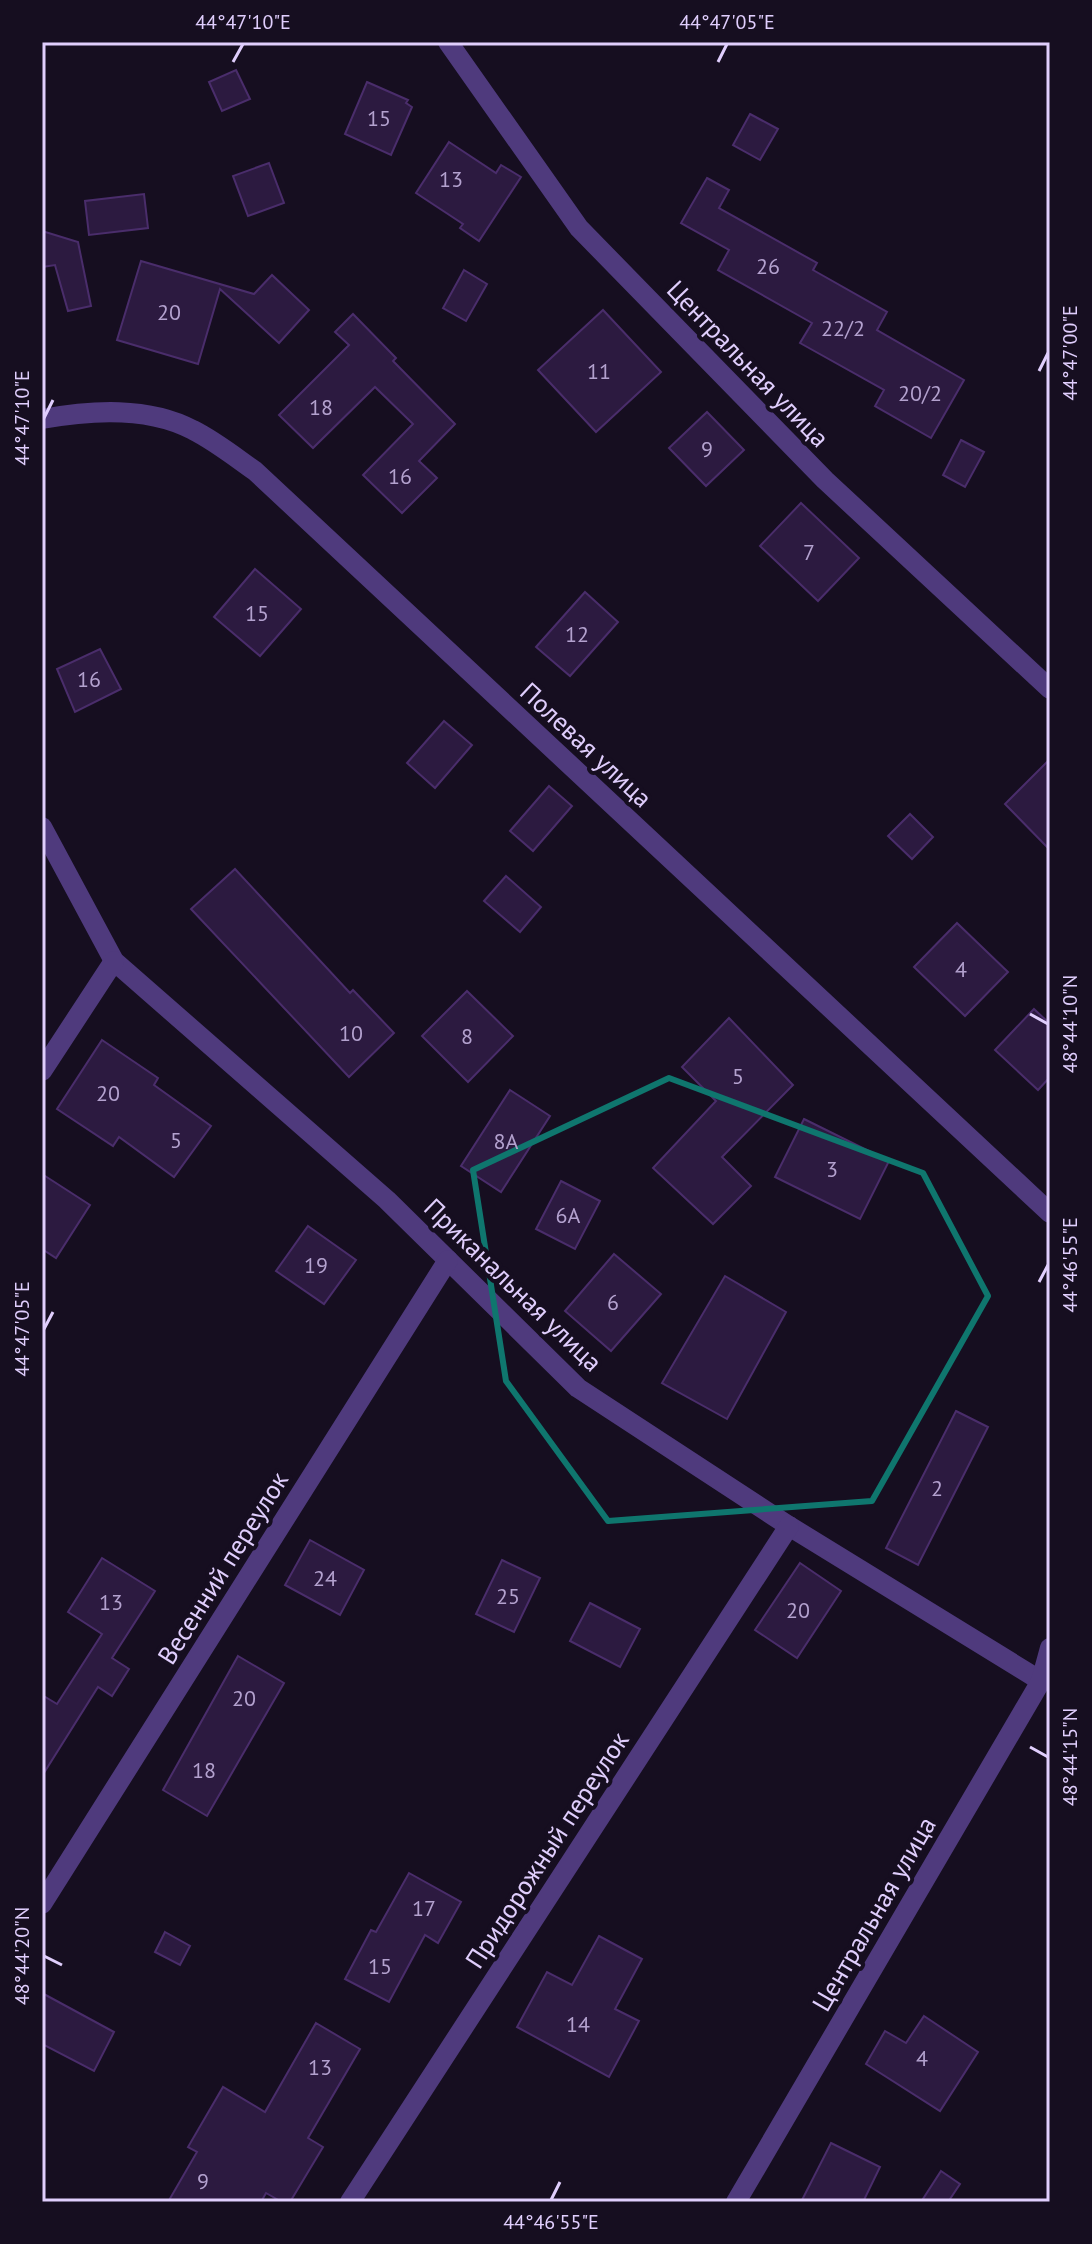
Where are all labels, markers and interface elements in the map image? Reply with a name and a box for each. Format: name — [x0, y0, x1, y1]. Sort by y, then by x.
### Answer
text: 44°47'10"E — [195, 9, 291, 35]
text: 44°47'05"E — [679, 9, 775, 35]
house number: 15 — [367, 104, 391, 132]
house number: 13 — [439, 165, 463, 193]
house number: 26 — [756, 252, 780, 280]
street label: Центральная улица — [660, 273, 836, 454]
house number: 20 — [157, 298, 181, 326]
text: 44°47'00"E — [1057, 305, 1083, 401]
house number: 22/2 — [821, 314, 865, 342]
house number: 11 — [587, 357, 611, 385]
text: 44°47'10"E — [9, 370, 35, 466]
house number: 20/2 — [898, 379, 942, 407]
house number: 18 — [309, 393, 333, 421]
house number: 9 — [701, 435, 713, 463]
house number: 16 — [388, 462, 412, 490]
house number: 7 — [803, 538, 815, 566]
house number: 15 — [245, 599, 269, 627]
house number: 12 — [565, 620, 589, 648]
house number: 16 — [77, 665, 101, 693]
street label: Полевая улица — [513, 675, 659, 814]
house number: 4 — [955, 955, 967, 983]
text: 48°44'10"N — [1057, 975, 1083, 1073]
house number: 10 — [339, 1019, 363, 1047]
house number: 8 — [461, 1022, 473, 1050]
house number: 5 — [732, 1062, 744, 1090]
house number: 20 — [96, 1079, 120, 1107]
house number: 5 — [170, 1126, 182, 1154]
house number: 8А — [494, 1127, 519, 1155]
house number: 3 — [826, 1155, 838, 1183]
street label: Приканальная улица — [417, 1191, 609, 1378]
house number: 6А — [556, 1201, 581, 1229]
text: 44°46'55"E — [1057, 1217, 1083, 1313]
house number: 19 — [304, 1251, 328, 1279]
text: 44°47'05"E — [9, 1281, 35, 1377]
house number: 6 — [607, 1288, 619, 1316]
street label: Весенний переулок — [150, 1465, 295, 1670]
house number: 2 — [931, 1474, 943, 1502]
house number: 24 — [313, 1564, 337, 1592]
house number: 25 — [496, 1582, 520, 1610]
house number: 13 — [99, 1588, 123, 1616]
house number: 20 — [786, 1596, 810, 1624]
house number: 20 — [232, 1684, 256, 1712]
text: 48°44'15"N — [1057, 1708, 1083, 1806]
street label: Придорожный переулок — [458, 1725, 636, 1974]
house number: 18 — [192, 1756, 216, 1784]
street label: Центральная улица — [804, 1811, 943, 2017]
house number: 17 — [412, 1894, 436, 1922]
text: 48°44'20"N — [9, 1907, 35, 2005]
house number: 15 — [368, 1952, 392, 1980]
house number: 14 — [566, 2010, 590, 2038]
house number: 4 — [916, 2044, 928, 2072]
house number: 13 — [308, 2053, 332, 2081]
house number: 9 — [197, 2167, 209, 2195]
text: 44°46'55"E — [503, 2209, 599, 2235]

